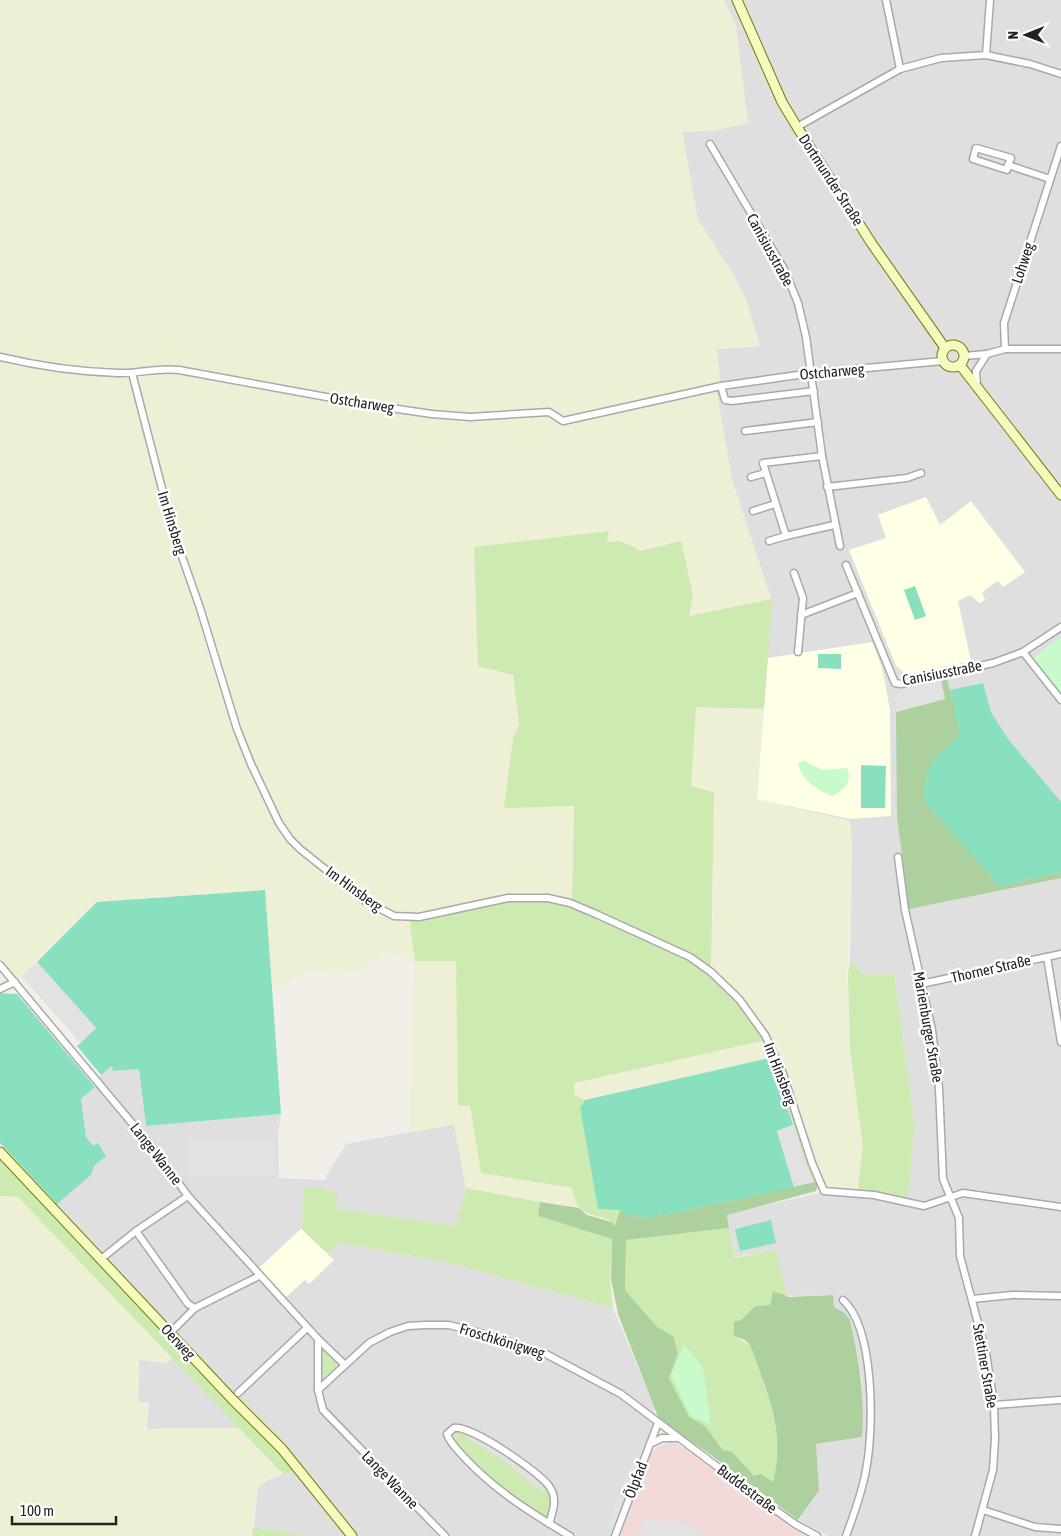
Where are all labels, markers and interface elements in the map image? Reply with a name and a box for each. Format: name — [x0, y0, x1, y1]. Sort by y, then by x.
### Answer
north arrow — [1001, 10, 1051, 60]
text: N — [1005, 31, 1021, 39]
street label: Dortmunder Straße — [796, 131, 867, 229]
street label: Canisiusstraße — [744, 211, 797, 289]
street label: Lohweg — [1008, 240, 1037, 286]
street label: Ostcharweg — [799, 360, 865, 383]
street label: Ostcharweg — [329, 389, 396, 416]
street label: Im Hinsberg — [155, 489, 190, 557]
street label: Canisiusstraße — [901, 656, 983, 689]
street label: Im Hinsberg — [323, 862, 386, 915]
street label: Thorner Straße — [949, 951, 1033, 986]
street label: Marienburger Straße — [910, 970, 947, 1084]
street label: Im Hinsberg — [761, 1040, 800, 1108]
street label: Lange Wanne — [127, 1119, 186, 1188]
street label: Oerweg — [158, 1320, 199, 1363]
street label: Froschkönigweg — [458, 1320, 547, 1362]
street label: Stettiner Straße — [970, 1322, 1001, 1410]
street label: Lange Wanne — [359, 1447, 422, 1512]
street label: Ölpfad — [621, 1459, 650, 1501]
street label: Buddestraße — [714, 1461, 781, 1517]
scale bar — [12, 1494, 116, 1526]
text: 100 m — [20, 1502, 54, 1519]

